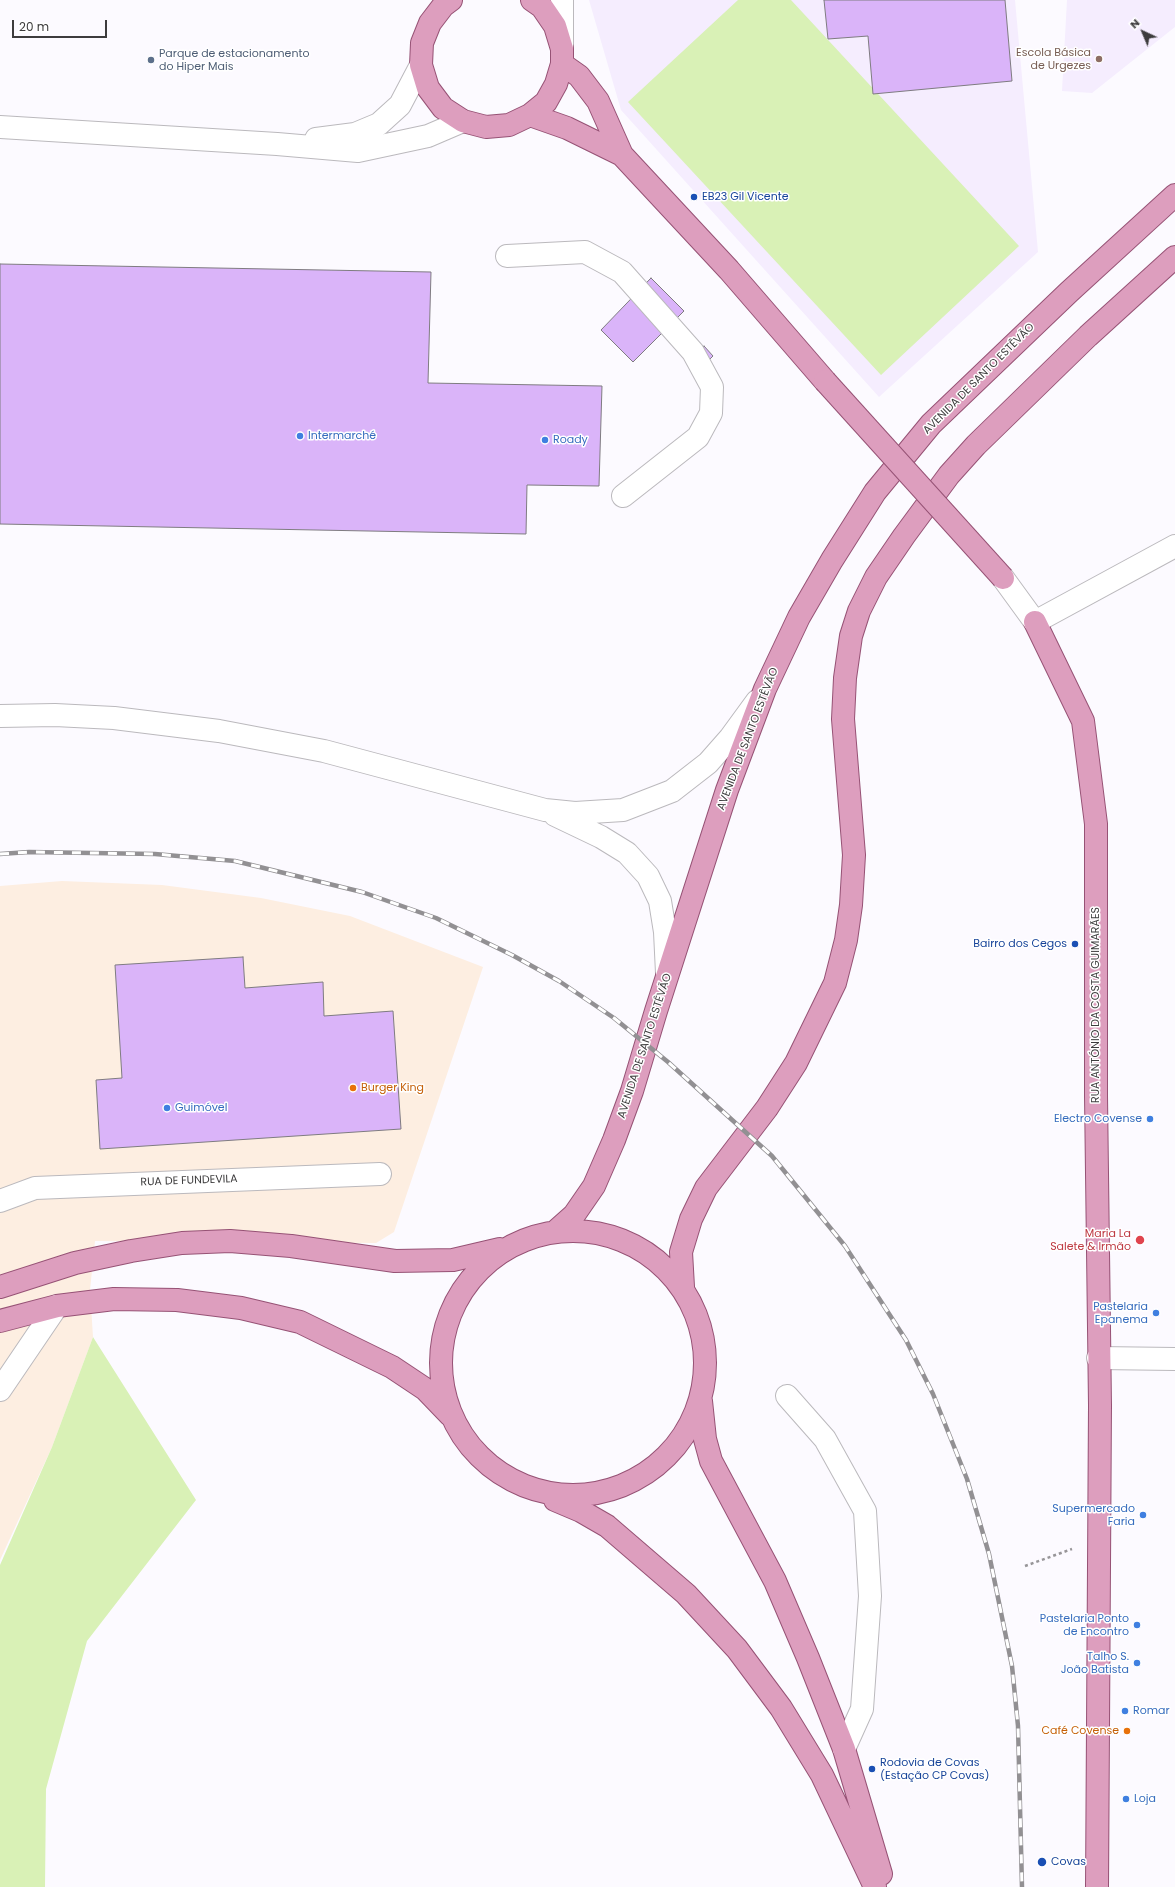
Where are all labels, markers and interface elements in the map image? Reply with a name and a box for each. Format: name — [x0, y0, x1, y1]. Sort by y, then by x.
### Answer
scale bar — [14, 12, 109, 38]
north arrow — [1123, 12, 1163, 52]
text: N — [1126, 15, 1143, 32]
text: 20 m — [19, 18, 49, 35]
place label: Escola Básica de Urgezes — [1016, 46, 1091, 72]
place label: Parque de estacionamento do Hiper Mais — [159, 47, 309, 73]
marker: Escola Básica de Urgezes — [1094, 54, 1104, 64]
marker: Parque de estacionamento do Hiper Mais — [146, 55, 156, 65]
place label: EB23 Gil Vicente — [702, 190, 789, 204]
marker: EB23 Gil Vicente — [689, 192, 699, 202]
street label: AVENIDA DE SANTO ESTÊVÃO — [921, 321, 1037, 437]
place label: Intermarché — [308, 429, 376, 443]
marker: Intermarché — [295, 431, 305, 441]
place label: Roady — [553, 433, 588, 447]
marker: Roady — [540, 435, 550, 445]
street label: AVENIDA DE SANTO ESTÊVÃO — [715, 666, 781, 812]
street label: RUA ANTÓNIO DA COSTA GUIMARÃES — [1089, 907, 1103, 1103]
place label: Bairro dos Cegos — [973, 937, 1067, 951]
marker: Bairro dos Cegos — [1070, 939, 1080, 949]
street label: AVENIDA DE SANTO ESTÊVÃO — [615, 972, 675, 1120]
place label: Burger King — [361, 1081, 424, 1095]
marker: Burger King — [348, 1083, 358, 1093]
place label: Guimóvel — [175, 1101, 227, 1115]
marker: Guimóvel — [162, 1103, 172, 1113]
place label: Electro Covense — [1054, 1112, 1142, 1126]
marker: Electro Covense — [1145, 1114, 1155, 1124]
street label: RUA DE FUNDEVILA — [140, 1173, 238, 1189]
place label: Maria La Salete & Irmão — [1050, 1227, 1131, 1253]
marker: Maria La Salete & Irmão — [1134, 1234, 1146, 1246]
place label: Pastelaria Epanema — [1093, 1300, 1148, 1326]
marker: Pastelaria Epanema — [1151, 1308, 1161, 1318]
place label: Supermercado Faria — [1052, 1502, 1135, 1528]
marker: Supermercado Faria — [1138, 1510, 1148, 1520]
place label: Pastelaria Ponto de Encontro — [1040, 1612, 1129, 1638]
marker: Pastelaria Ponto de Encontro — [1132, 1620, 1142, 1630]
place label: Talho S. João Batista — [1061, 1650, 1129, 1676]
marker: Talho S. João Batista — [1132, 1658, 1142, 1668]
place label: Romar — [1133, 1704, 1170, 1718]
marker: Romar — [1120, 1706, 1130, 1716]
place label: Café Covense — [1042, 1724, 1119, 1738]
marker: Café Covense — [1122, 1726, 1132, 1736]
place label: Rodovia de Covas (Estação CP Covas) — [880, 1756, 990, 1782]
marker: Rodovia de Covas (Estação CP Covas) — [867, 1764, 877, 1774]
place label: Loja — [1134, 1792, 1156, 1806]
marker: Loja — [1121, 1794, 1131, 1804]
place label: Covas — [1051, 1855, 1086, 1869]
marker: Covas — [1036, 1856, 1048, 1868]

